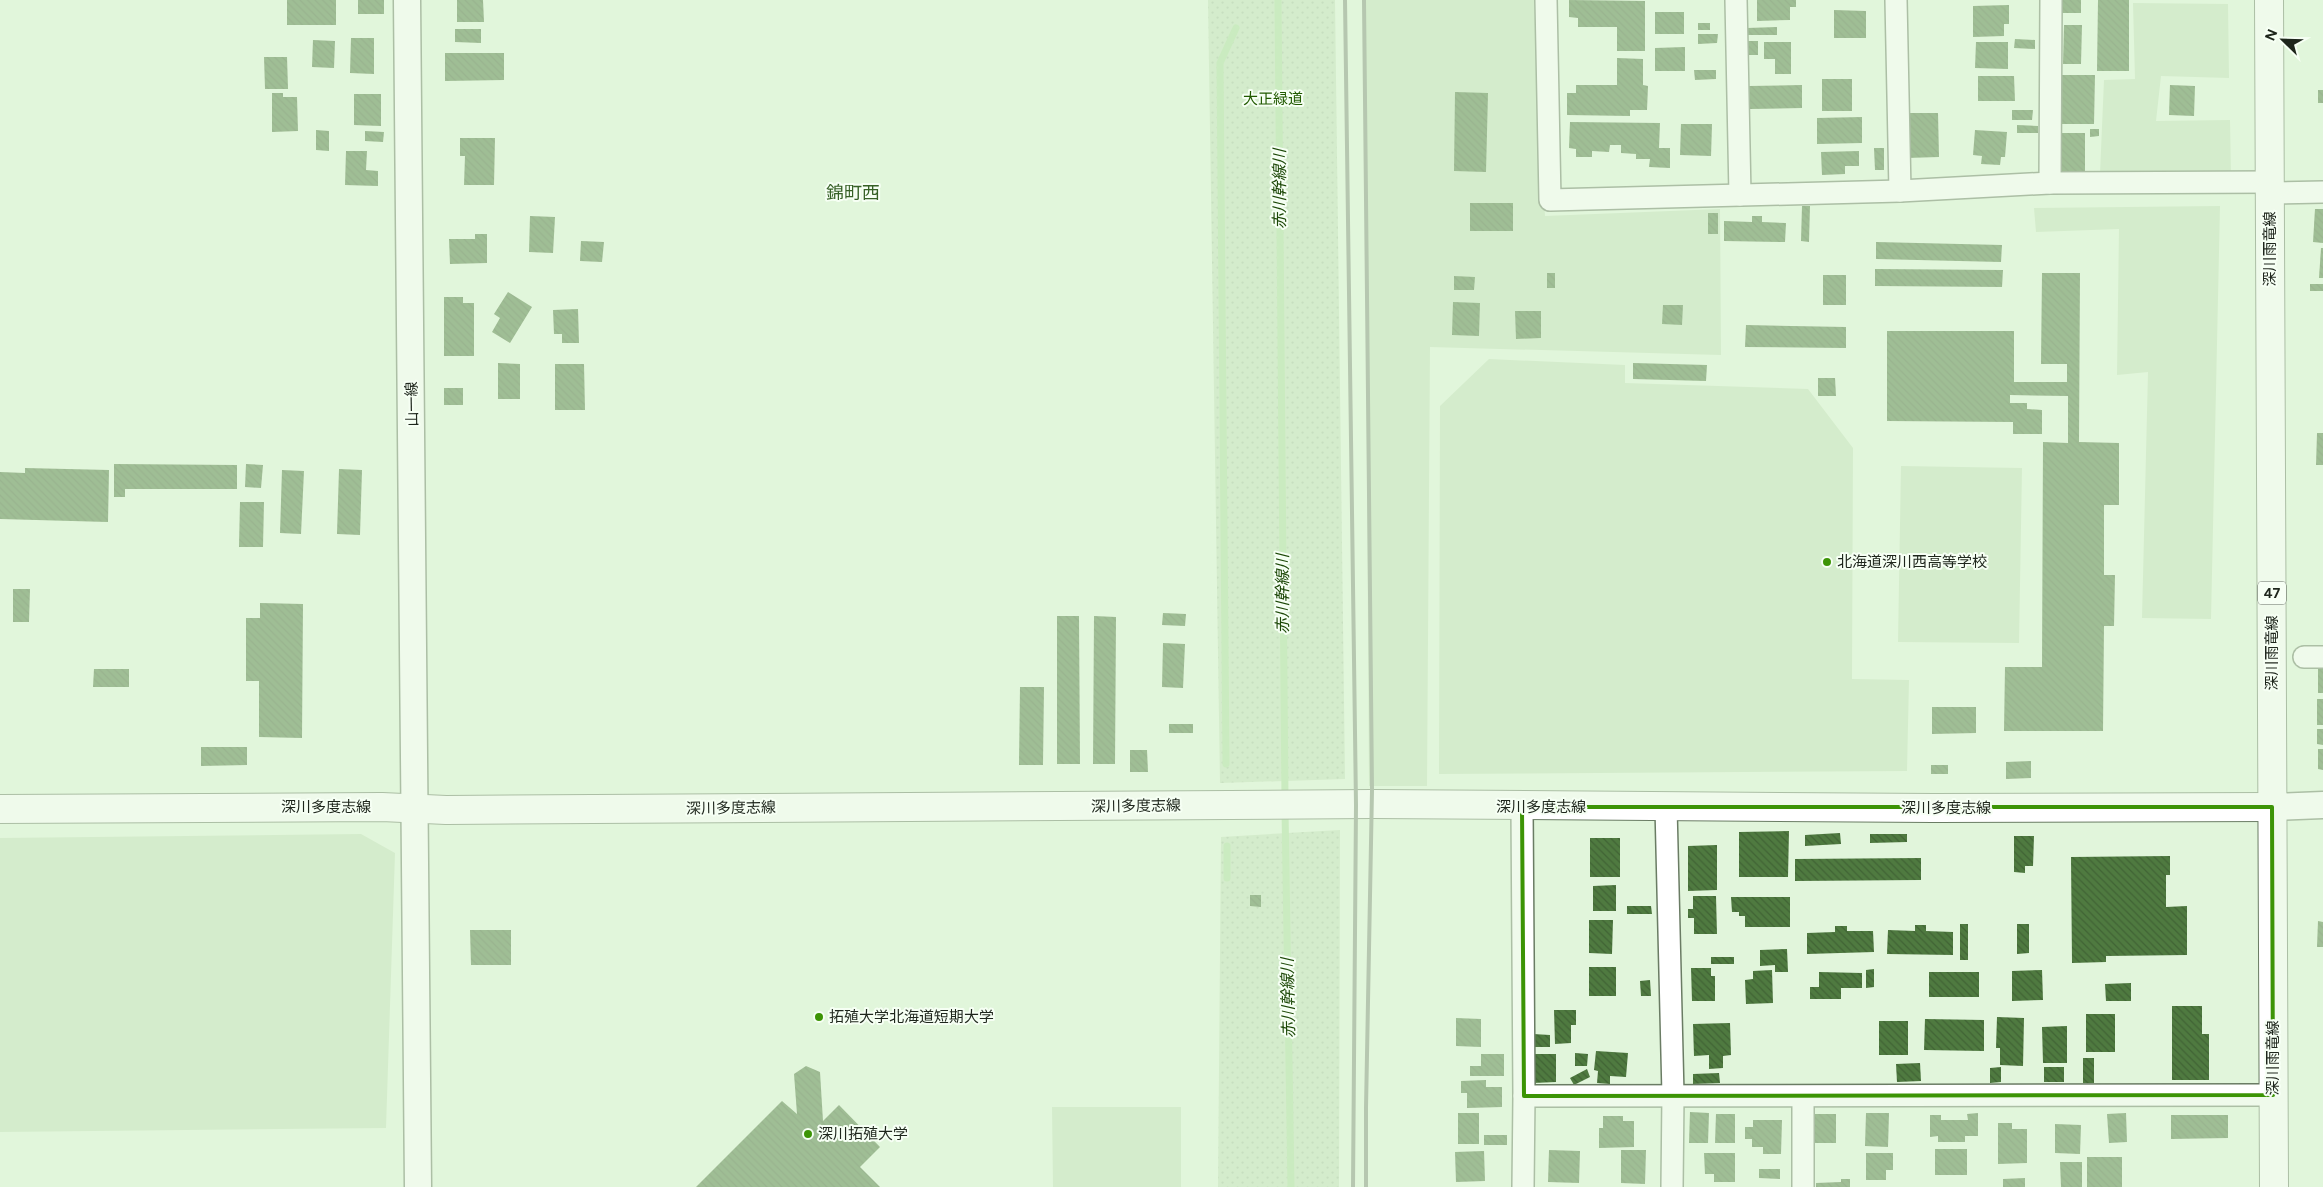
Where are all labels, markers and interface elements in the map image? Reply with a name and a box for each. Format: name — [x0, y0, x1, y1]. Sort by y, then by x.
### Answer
north arrow — [2258, 15, 2308, 65]
text: N — [2262, 27, 2281, 43]
park label: 大正緑道 — [1243, 90, 1303, 108]
water label: 赤川幹線川 — [1270, 147, 1289, 229]
district label: 錦町西 — [826, 182, 880, 204]
street label: 深川雨竜線 — [2261, 211, 2279, 287]
street label: 山一線 — [403, 381, 421, 427]
water label: 赤川幹線川 — [1273, 552, 1292, 634]
place label: 北海道深川西高等学校 — [1837, 553, 1987, 571]
marker: 北海道深川西高等学校 — [1821, 556, 1833, 568]
road number: 47 — [2258, 582, 2286, 604]
street label: 深川雨竜線 — [2263, 615, 2281, 691]
street label: 深川多度志線 — [1091, 796, 1181, 816]
street label: 深川多度志線 — [281, 798, 371, 816]
street label: 深川多度志線 — [686, 798, 776, 818]
street label: 深川多度志線 — [1496, 798, 1586, 816]
street label: 深川多度志線 — [1901, 799, 1991, 817]
water label: 赤川幹線川 — [1278, 956, 1298, 1038]
place label: 拓殖大学北海道短期大学 — [829, 1008, 994, 1026]
marker: 拓殖大学北海道短期大学 — [813, 1011, 825, 1023]
street label: 深川雨竜線 — [2264, 1020, 2282, 1096]
place label: 深川拓殖大学 — [818, 1125, 908, 1143]
marker: 深川拓殖大学 — [802, 1128, 814, 1140]

